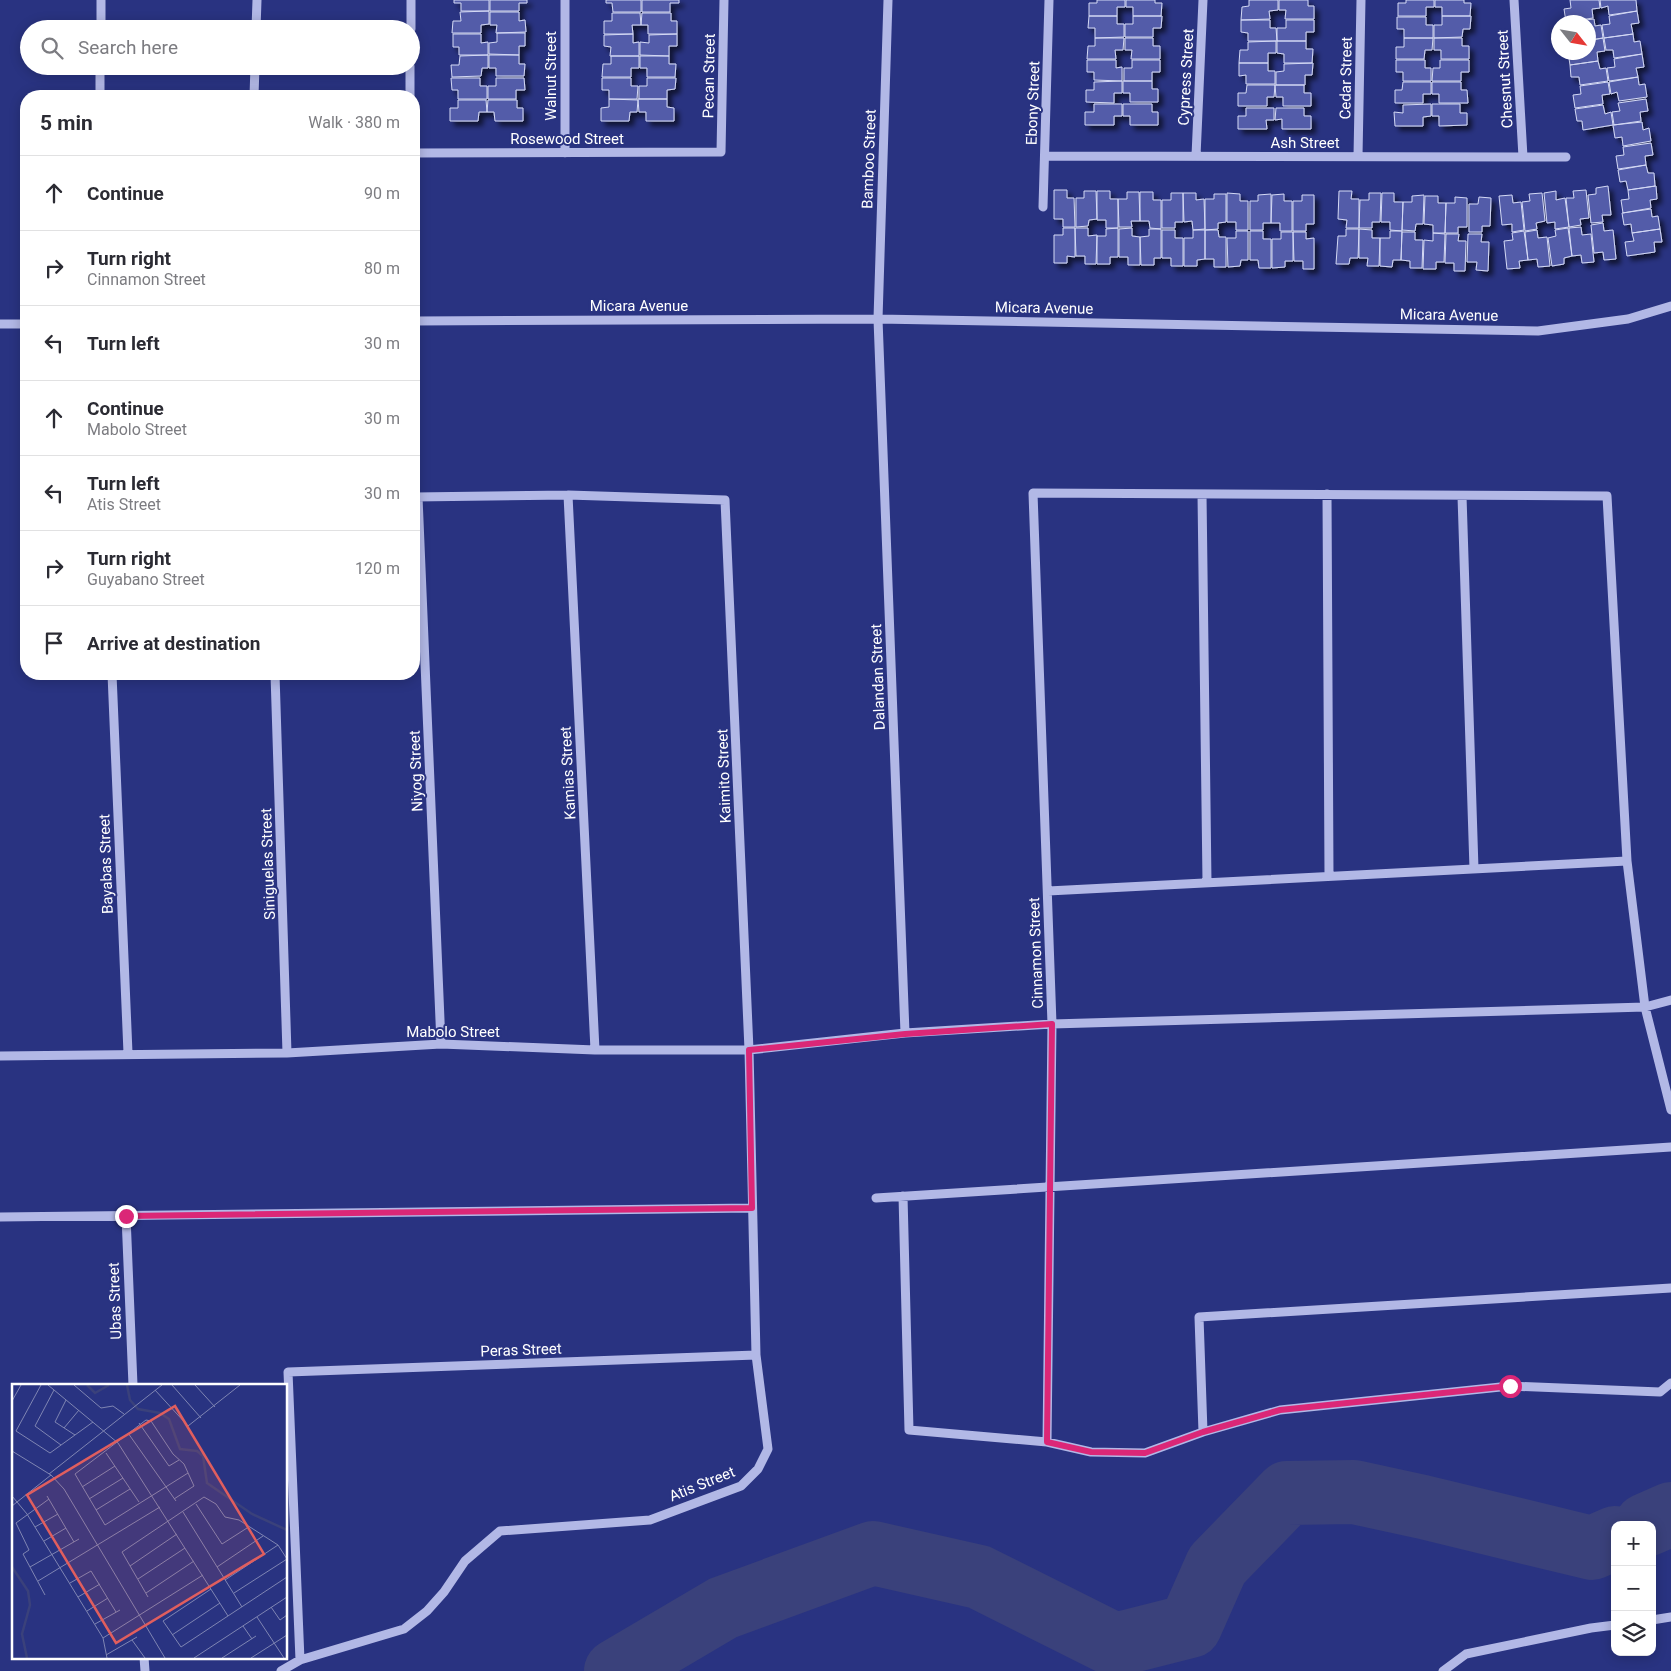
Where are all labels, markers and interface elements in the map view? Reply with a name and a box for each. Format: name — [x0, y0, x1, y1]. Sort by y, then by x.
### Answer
north arrow — [1551, 15, 1596, 60]
search box — [20, 20, 420, 75]
street label: Cypress Street — [1174, 28, 1198, 126]
street label: Chesnut Street — [1493, 29, 1517, 129]
street label: Walnut Street — [542, 31, 560, 121]
street label: Pecan Street — [699, 33, 719, 119]
icon: search — [38, 34, 66, 62]
text: Search here — [78, 36, 178, 59]
street label: Cedar Street — [1336, 36, 1356, 120]
street label: Ebony Street — [1023, 61, 1043, 145]
street label: Bamboo Street — [858, 109, 880, 209]
text: 5 min — [40, 111, 93, 135]
text: Walk · 380 m — [308, 113, 400, 132]
street label: Rosewood Street — [510, 130, 624, 148]
street label: Ash Street — [1270, 134, 1340, 152]
icon: ahead — [40, 179, 68, 207]
text: Continue — [87, 182, 164, 205]
text: 90 m — [364, 184, 400, 203]
text: Turn right — [87, 247, 171, 270]
icon: right — [40, 254, 68, 282]
text: 80 m — [364, 259, 400, 278]
text: Cinnamon Street — [87, 270, 206, 289]
street label: Micara Avenue — [590, 297, 688, 315]
street label: Micara Avenue — [995, 298, 1093, 318]
street label: Micara Avenue — [1400, 305, 1498, 325]
icon: left — [40, 329, 68, 357]
text: Turn left — [87, 332, 160, 355]
text: 30 m — [364, 334, 400, 353]
text: Continue — [87, 397, 164, 420]
icon: ahead — [40, 404, 68, 432]
text: 30 m — [364, 409, 400, 428]
text: Mabolo Street — [87, 420, 187, 439]
text: Turn left — [87, 472, 160, 495]
icon: left — [40, 479, 68, 507]
text: 30 m — [364, 484, 400, 503]
text: Atis Street — [87, 495, 161, 514]
text: Turn right — [87, 547, 171, 570]
icon: right — [40, 554, 68, 582]
text: 120 m — [355, 559, 400, 578]
text: Guyabano Street — [87, 570, 205, 589]
street label: Dalandan Street — [867, 623, 889, 730]
icon: arrive — [40, 629, 68, 657]
text: Arrive at destination — [87, 632, 260, 655]
street label: Kamias Street — [557, 726, 579, 820]
street label: Kaimito Street — [713, 728, 735, 824]
street label: Niyog Street — [406, 730, 426, 812]
street label: Siniguelas Street — [257, 808, 279, 920]
street label: Bayabas Street — [95, 814, 117, 914]
street label: Cinnamon Street — [1025, 897, 1047, 1009]
street label: Mabolo Street — [406, 1023, 500, 1041]
route end — [115, 1205, 138, 1228]
street label: Ubas Street — [105, 1262, 125, 1340]
street label: Peras Street — [480, 1340, 562, 1360]
route start — [1499, 1375, 1522, 1398]
inset map — [12, 1384, 288, 1658]
street label: Atis Street — [667, 1463, 738, 1505]
map controls — [1611, 1521, 1656, 1656]
button: + — [1611, 1521, 1656, 1566]
button: − — [1611, 1566, 1656, 1611]
button: layers — [1611, 1611, 1656, 1656]

